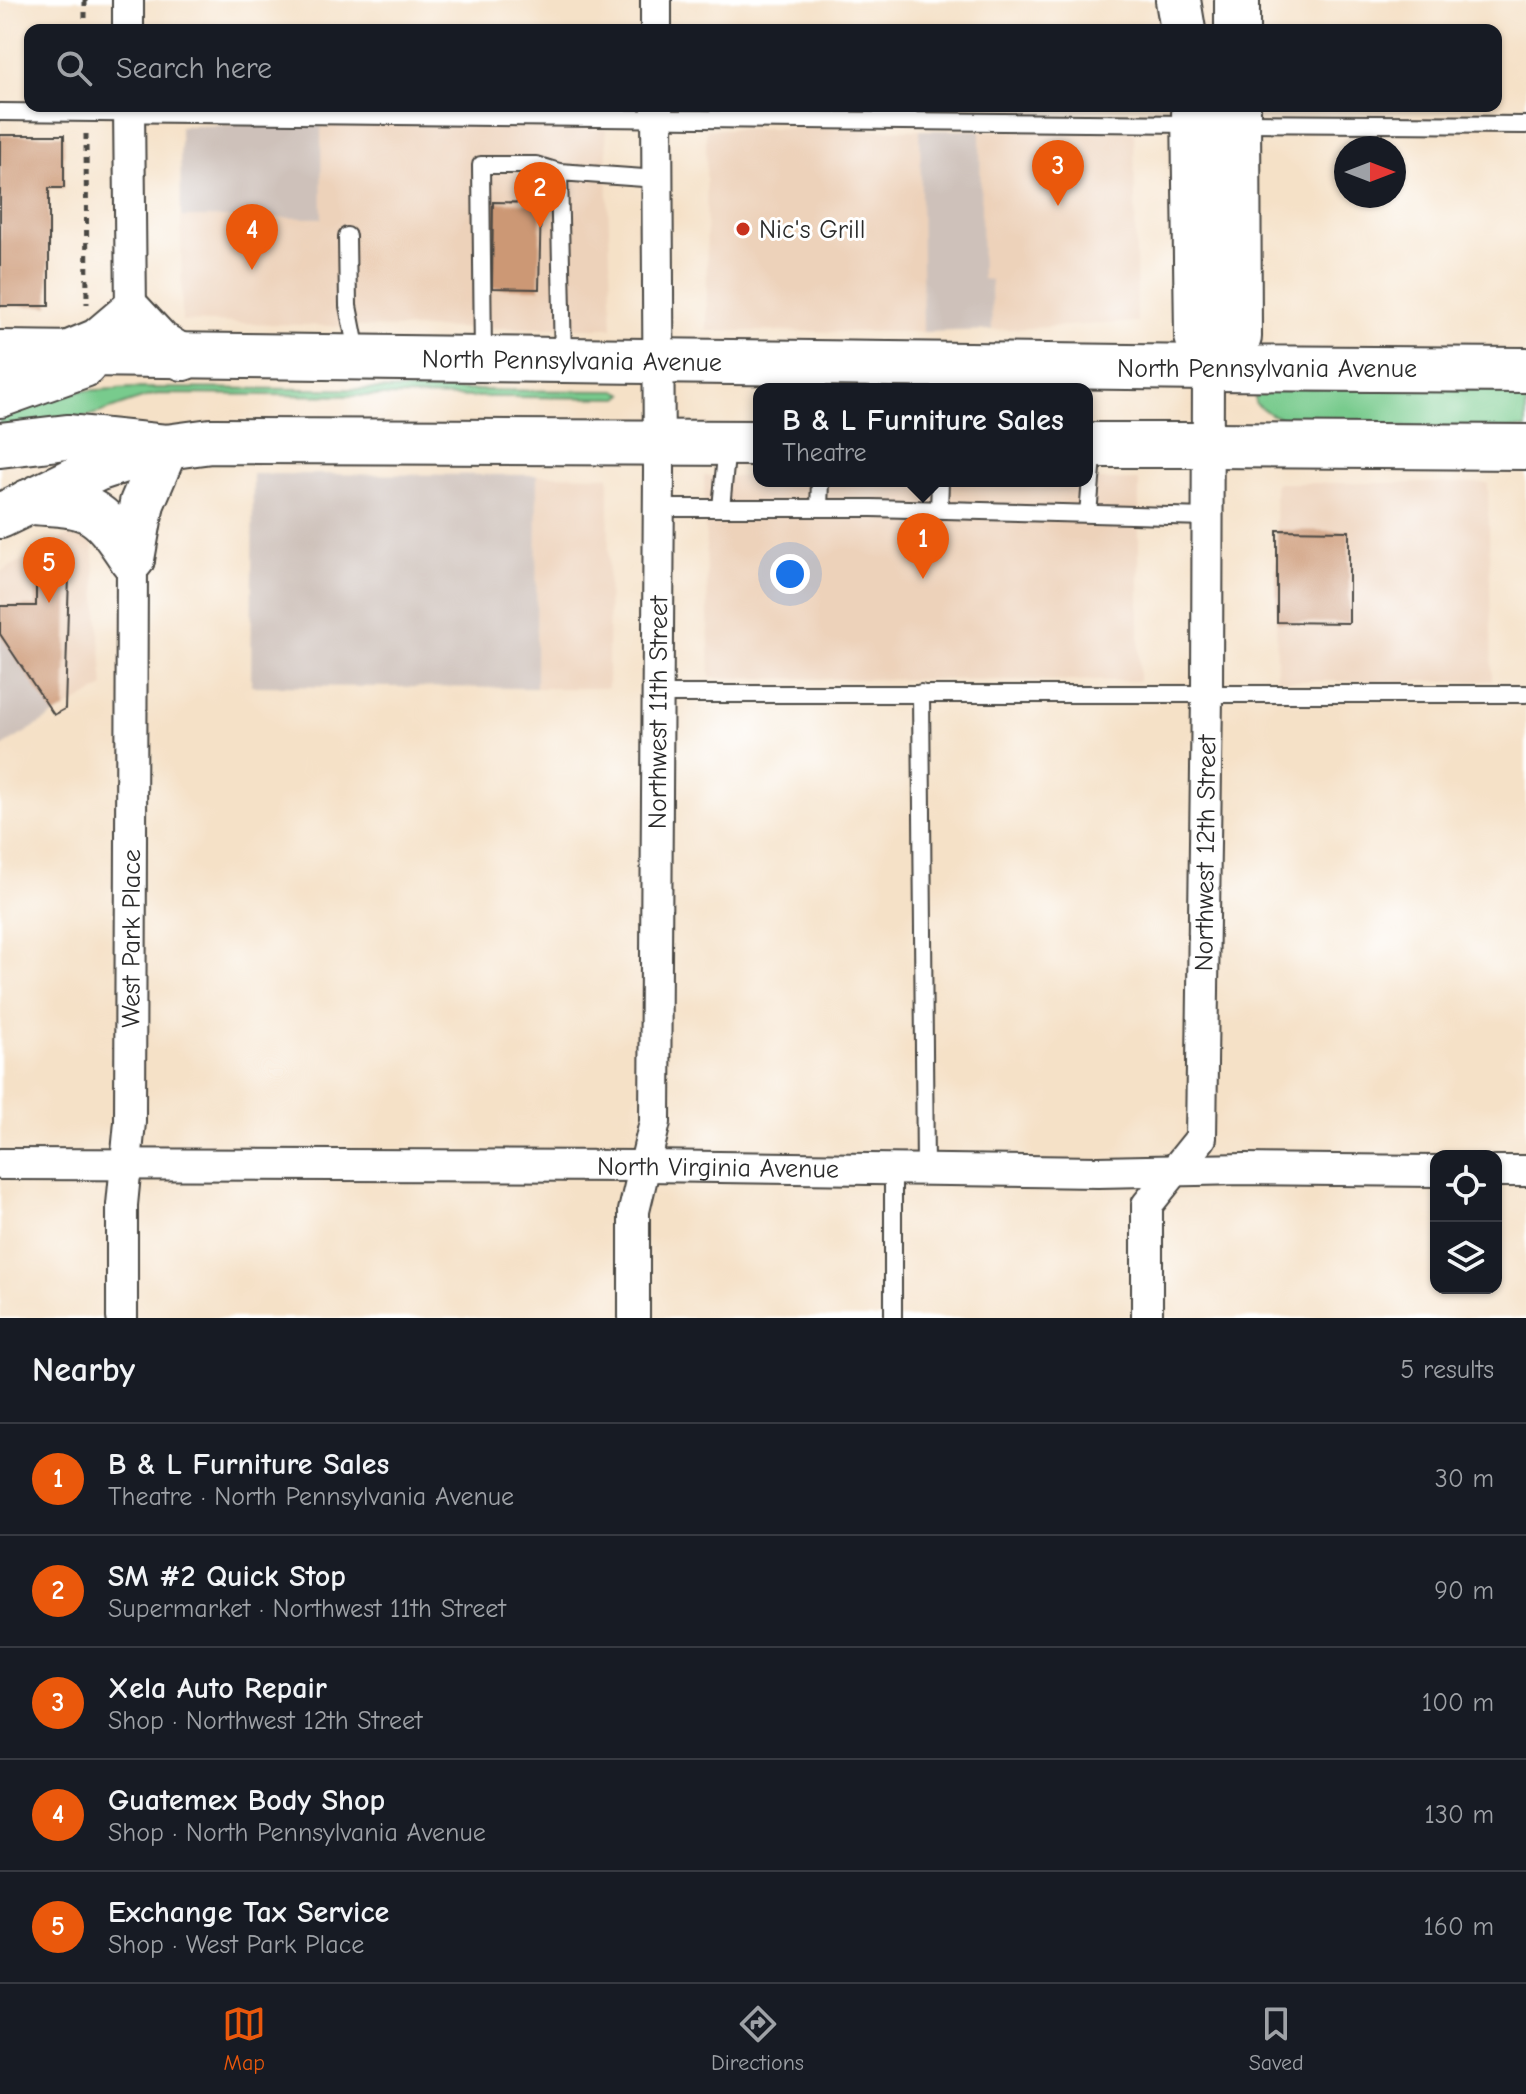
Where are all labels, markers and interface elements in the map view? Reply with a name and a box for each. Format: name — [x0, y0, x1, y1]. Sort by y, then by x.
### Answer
search box — [24, 24, 1502, 112]
icon: search — [52, 46, 96, 90]
text: Search here — [116, 51, 272, 86]
north arrow — [1334, 136, 1406, 208]
pin: 3 — [1032, 140, 1084, 206]
pin: 2 — [514, 162, 566, 228]
pin: 4 — [226, 204, 278, 270]
place label: Nic's Grill — [759, 215, 865, 245]
marker: Nic's Grill — [734, 220, 752, 238]
street label: North Pennsylvania Avenue — [422, 344, 722, 378]
street label: North Pennsylvania Avenue — [1117, 354, 1417, 384]
popup — [753, 383, 1093, 487]
text: B & L Furniture Sales — [782, 403, 1064, 438]
text: Theatre — [782, 438, 867, 468]
pin: 1 — [897, 513, 949, 579]
pin: 5 — [23, 537, 75, 603]
your location — [770, 554, 810, 594]
street label: Northwest 11th Street — [643, 594, 674, 829]
street label: Northwest 12th Street — [1189, 733, 1222, 972]
street label: West Park Place — [116, 849, 147, 1028]
map controls — [1430, 1150, 1502, 1294]
button: locate — [1430, 1150, 1502, 1222]
street label: North Virginia Avenue — [597, 1152, 839, 1185]
button: layers — [1430, 1222, 1502, 1294]
text: Nearby — [32, 1350, 135, 1390]
text: 5 results — [1400, 1355, 1494, 1385]
text: B & L Furniture Sales — [108, 1447, 389, 1482]
text: 1 — [53, 1464, 63, 1494]
text: 30 m — [1435, 1464, 1494, 1494]
text: Theatre · North Pennsylvania Avenue — [108, 1482, 514, 1512]
text: SM #2 Quick Stop — [108, 1559, 346, 1594]
text: 2 — [52, 1576, 64, 1606]
text: 90 m — [1434, 1576, 1494, 1606]
text: Supermarket · Northwest 11th Street — [108, 1594, 506, 1624]
text: Xela Auto Repair — [108, 1671, 327, 1706]
text: 3 — [52, 1688, 64, 1718]
text: 100 m — [1422, 1688, 1494, 1718]
text: Shop · Northwest 12th Street — [108, 1706, 422, 1736]
text: Guatemex Body Shop — [108, 1783, 385, 1818]
text: 4 — [52, 1800, 64, 1830]
text: 130 m — [1425, 1800, 1494, 1830]
text: Shop · North Pennsylvania Avenue — [108, 1818, 486, 1848]
text: Exchange Tax Service — [108, 1895, 389, 1930]
text: 5 — [51, 1912, 65, 1942]
text: 160 m — [1424, 1912, 1494, 1942]
text: Shop · West Park Place — [108, 1930, 364, 1960]
tab: Map — [222, 2002, 266, 2076]
tab: Directions — [711, 2002, 804, 2076]
tab: Saved — [1249, 2002, 1304, 2076]

